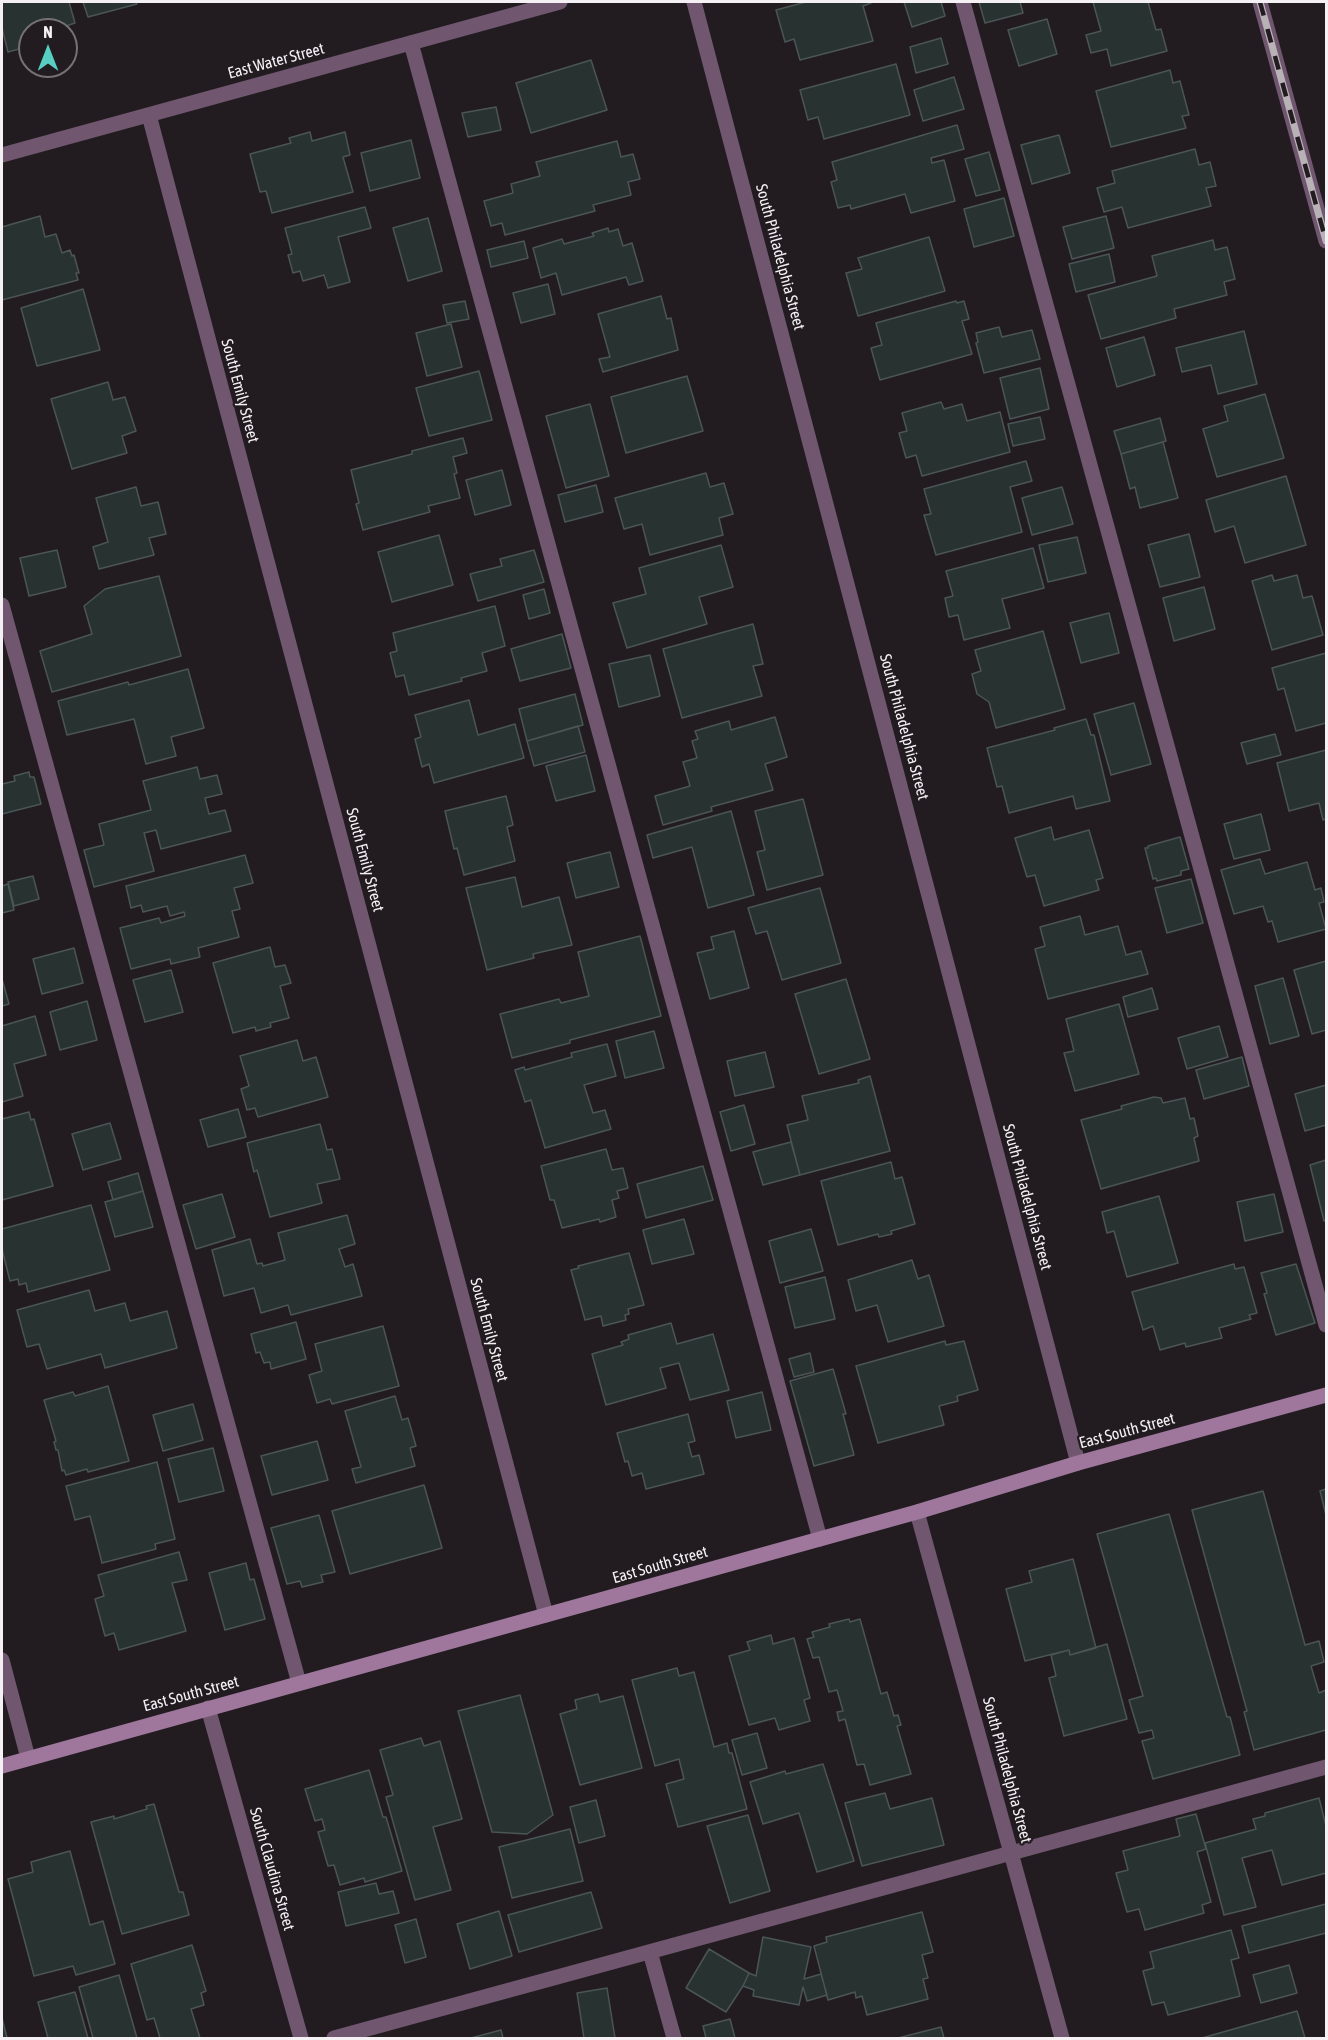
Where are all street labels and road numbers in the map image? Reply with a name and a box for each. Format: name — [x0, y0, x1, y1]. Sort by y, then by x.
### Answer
street label: East Water Street — [226, 39, 326, 83]
street label: South Philadelphia Street — [751, 182, 809, 332]
street label: South Emily Street — [217, 337, 263, 445]
street label: South Philadelphia Street — [875, 652, 933, 802]
street label: South Emily Street — [342, 806, 388, 914]
street label: South Philadelphia Street — [998, 1122, 1056, 1272]
street label: South Emily Street — [466, 1276, 512, 1384]
street label: East South Street — [1077, 1409, 1177, 1453]
street label: East South Street — [610, 1542, 710, 1588]
street label: East South Street — [141, 1672, 241, 1716]
street label: South Philadelphia Street — [978, 1695, 1036, 1845]
street label: South Claudina Street — [245, 1805, 299, 1933]

